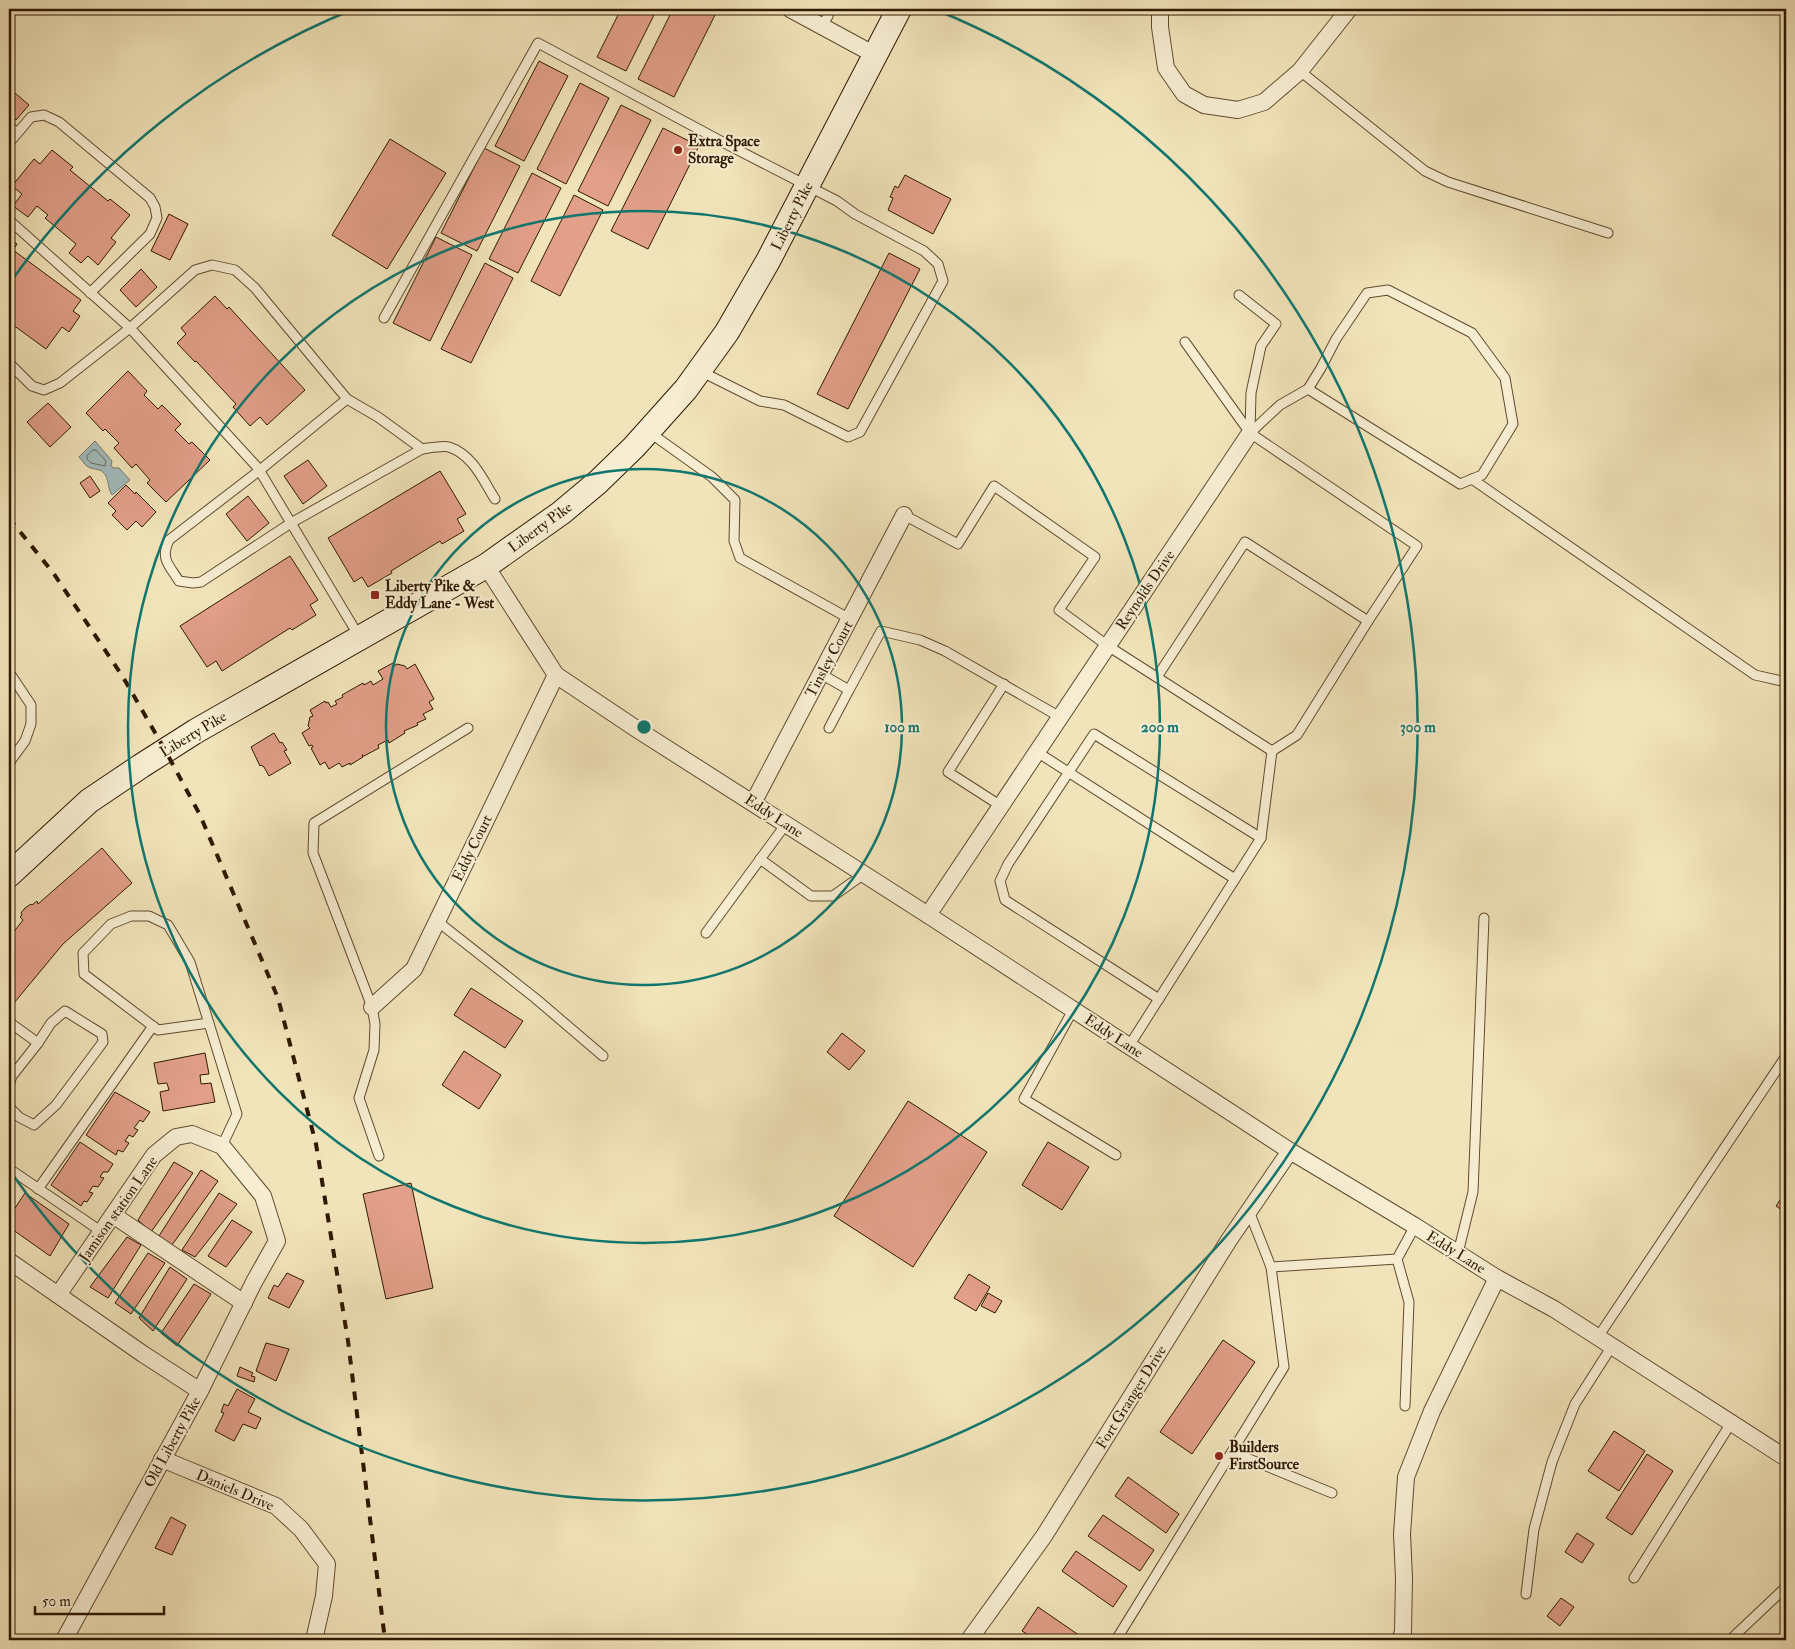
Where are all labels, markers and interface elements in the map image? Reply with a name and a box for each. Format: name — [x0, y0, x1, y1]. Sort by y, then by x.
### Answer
place label: Extra Space Storage — [688, 132, 760, 169]
marker: Extra Space Storage — [672, 144, 684, 156]
street label: Liberty Pike — [767, 179, 818, 254]
street label: Liberty Pike — [505, 498, 576, 557]
street label: Reynolds Drive — [1112, 547, 1179, 634]
place label: Liberty Pike & Eddy Lane - West — [385, 577, 494, 614]
marker: Liberty Pike & Eddy Lane - West — [369, 589, 381, 601]
street label: Tinsley Court — [801, 618, 858, 701]
street label: Liberty Pike — [156, 707, 230, 762]
centre of rings — [635, 718, 653, 736]
text: 100 m — [884, 718, 920, 737]
text: 200 m — [1141, 718, 1179, 737]
text: 300 m — [1400, 718, 1436, 737]
street label: Eddy Lane — [741, 790, 807, 842]
street label: Eddy Court — [448, 812, 497, 885]
street label: Eddy Lane — [1081, 1010, 1147, 1062]
street label: Jamison station Lane — [74, 1153, 163, 1267]
street label: Eddy Lane — [1423, 1227, 1489, 1278]
street label: Fort Granger Drive — [1092, 1342, 1171, 1453]
street label: Old Liberty Pike — [140, 1393, 205, 1491]
place label: Builders FirstSource — [1229, 1438, 1300, 1474]
marker: Builders FirstSource — [1213, 1450, 1225, 1462]
street label: Daniels Drive — [193, 1466, 277, 1515]
scale bar — [35, 1584, 164, 1616]
text: 50 m — [42, 1592, 71, 1611]

